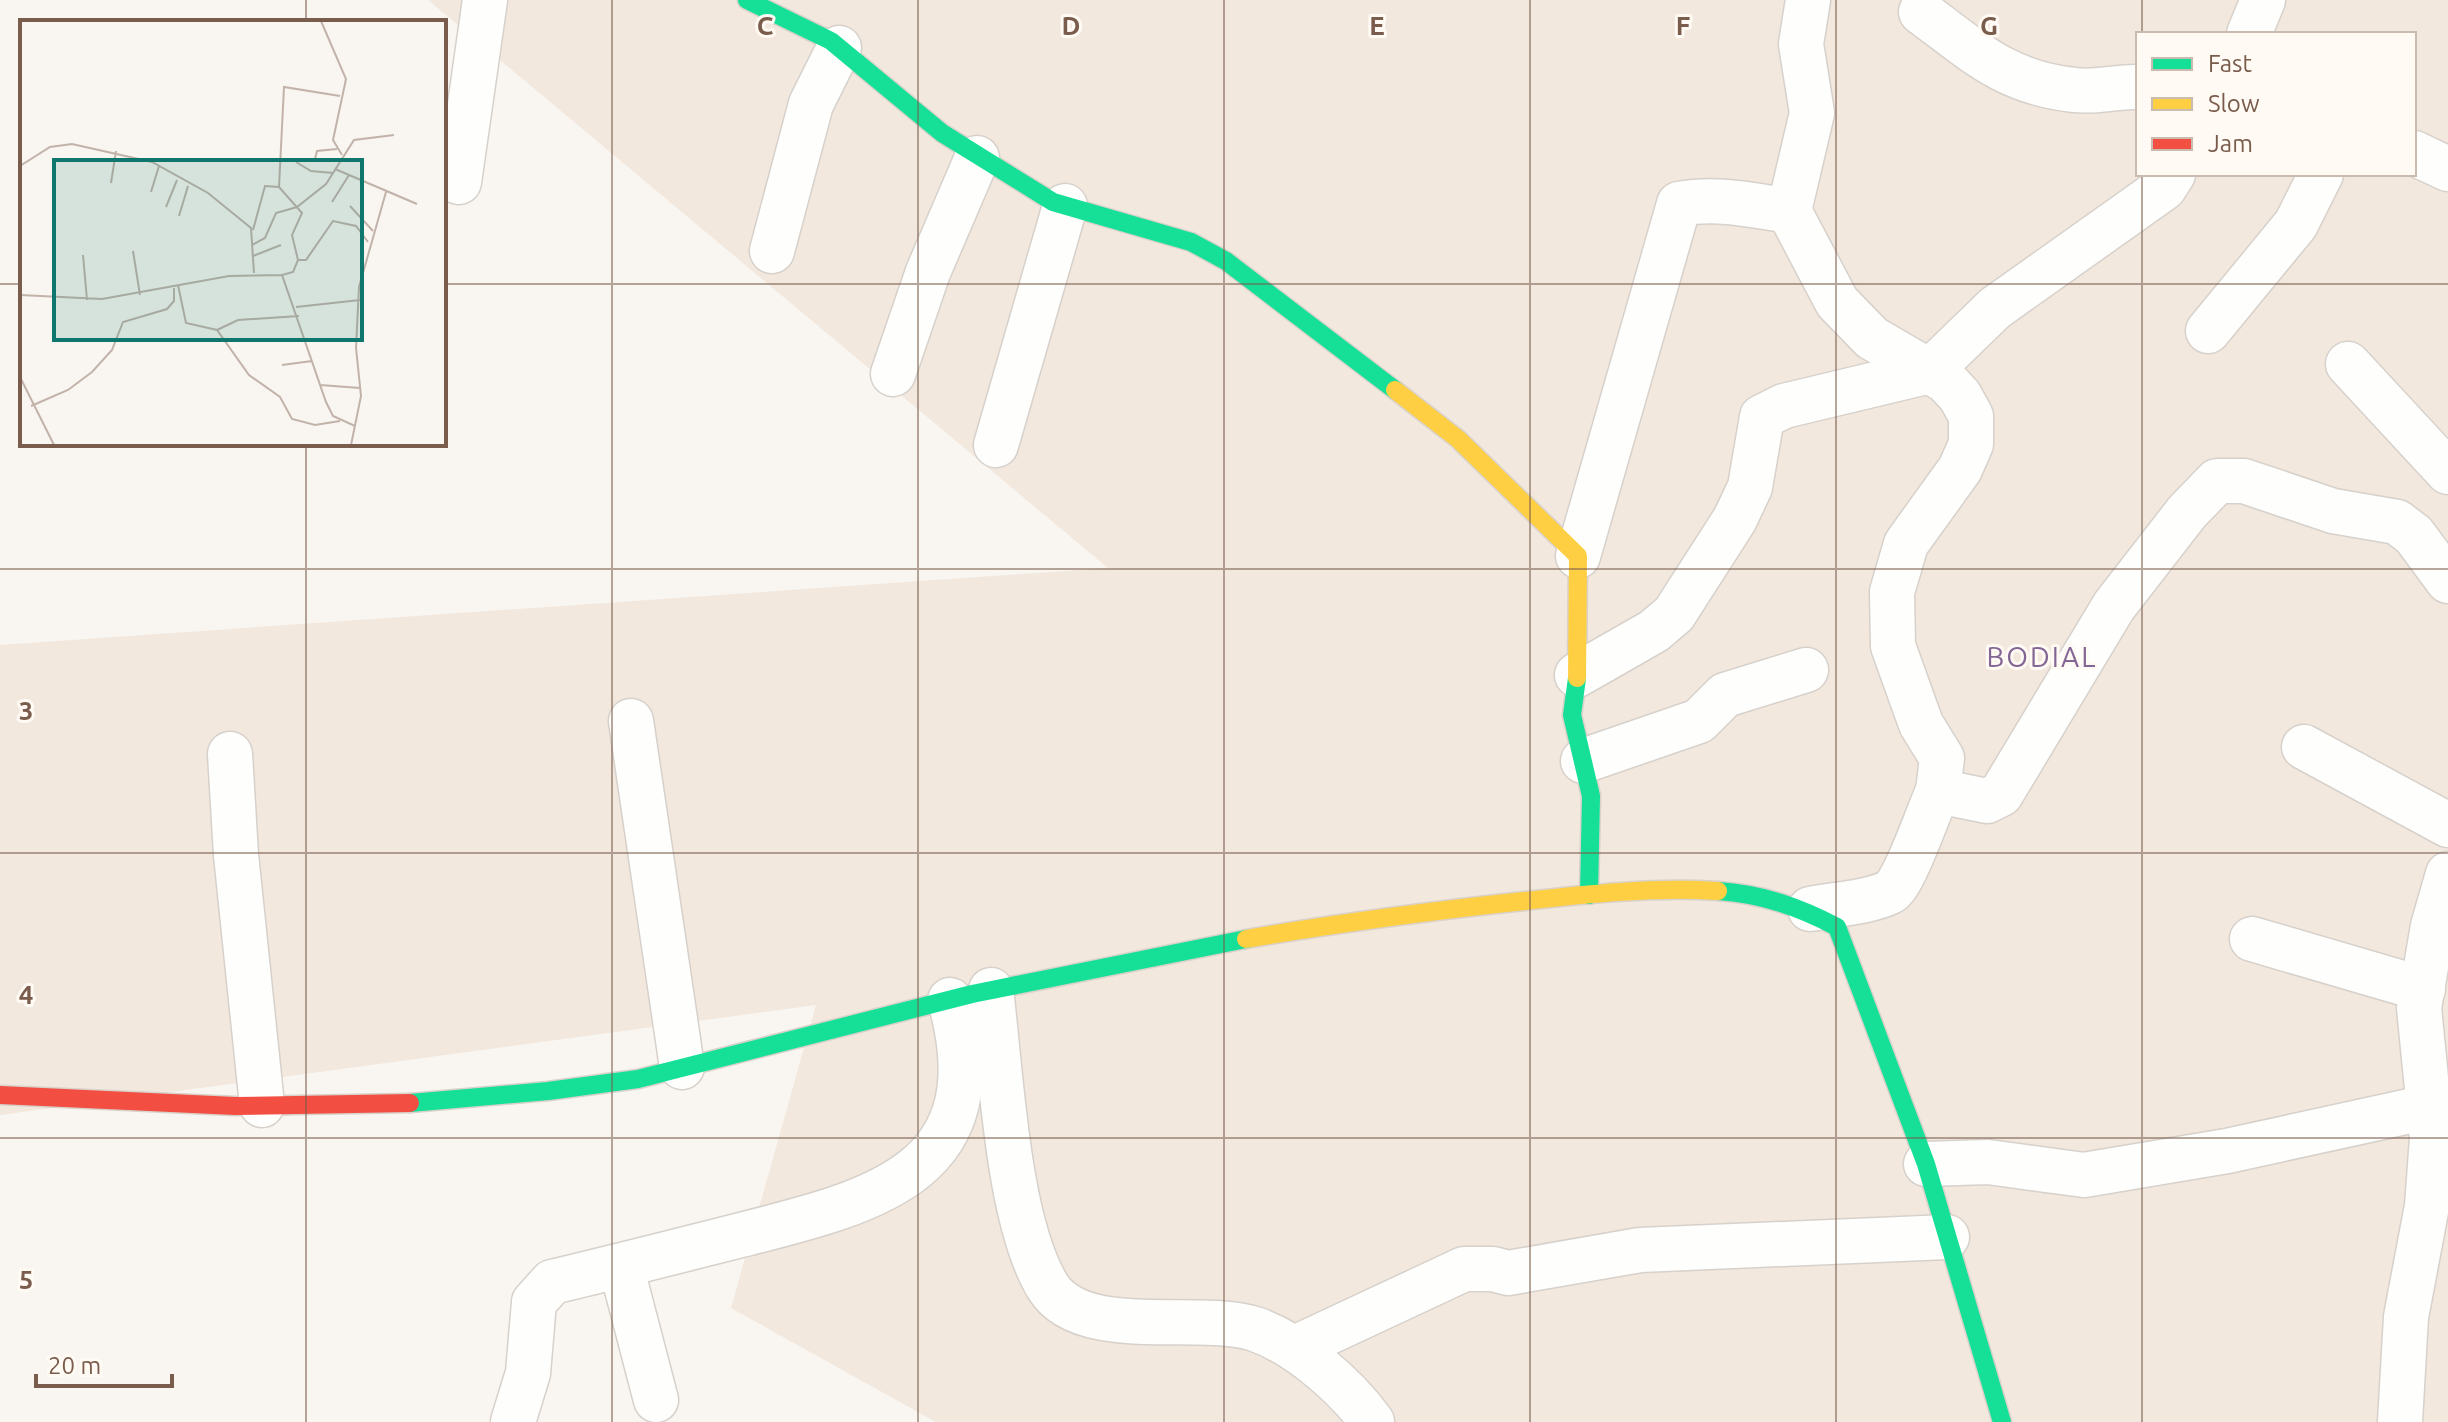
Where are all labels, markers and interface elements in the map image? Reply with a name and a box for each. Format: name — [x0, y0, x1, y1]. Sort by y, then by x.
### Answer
text: C — [757, 11, 774, 40]
text: D — [1062, 11, 1080, 40]
text: E — [1369, 11, 1385, 40]
text: F — [1676, 11, 1690, 40]
text: G — [1980, 11, 1998, 40]
inset map — [20, 20, 446, 446]
legend — [2136, 32, 2416, 176]
text: Fast — [2208, 50, 2252, 77]
text: Slow — [2208, 90, 2260, 117]
text: Jam — [2208, 130, 2253, 157]
district label: BODIAL — [1987, 641, 2097, 672]
text: 3 — [19, 696, 33, 725]
text: 4 — [19, 980, 33, 1009]
text: 5 — [19, 1265, 33, 1294]
scale bar — [36, 1338, 172, 1388]
text: 20 m — [48, 1352, 101, 1379]

